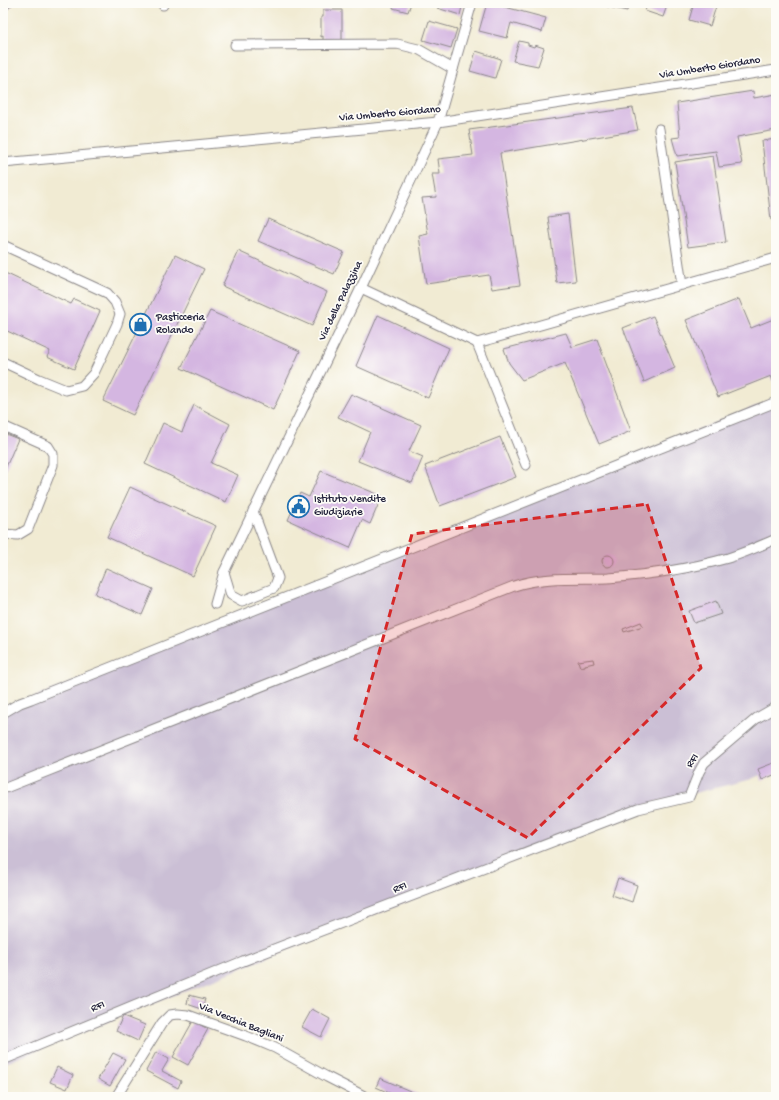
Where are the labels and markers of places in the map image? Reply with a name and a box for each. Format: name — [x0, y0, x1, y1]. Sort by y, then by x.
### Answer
shop icon: Pasticceria Rolando — [128, 311, 154, 337]
place label: Pasticceria Rolando — [155, 312, 206, 337]
public building icon: Istituto Vendite Giudiziarie — [285, 493, 311, 519]
place label: Istituto Vendite Giudiziarie — [314, 494, 386, 519]

